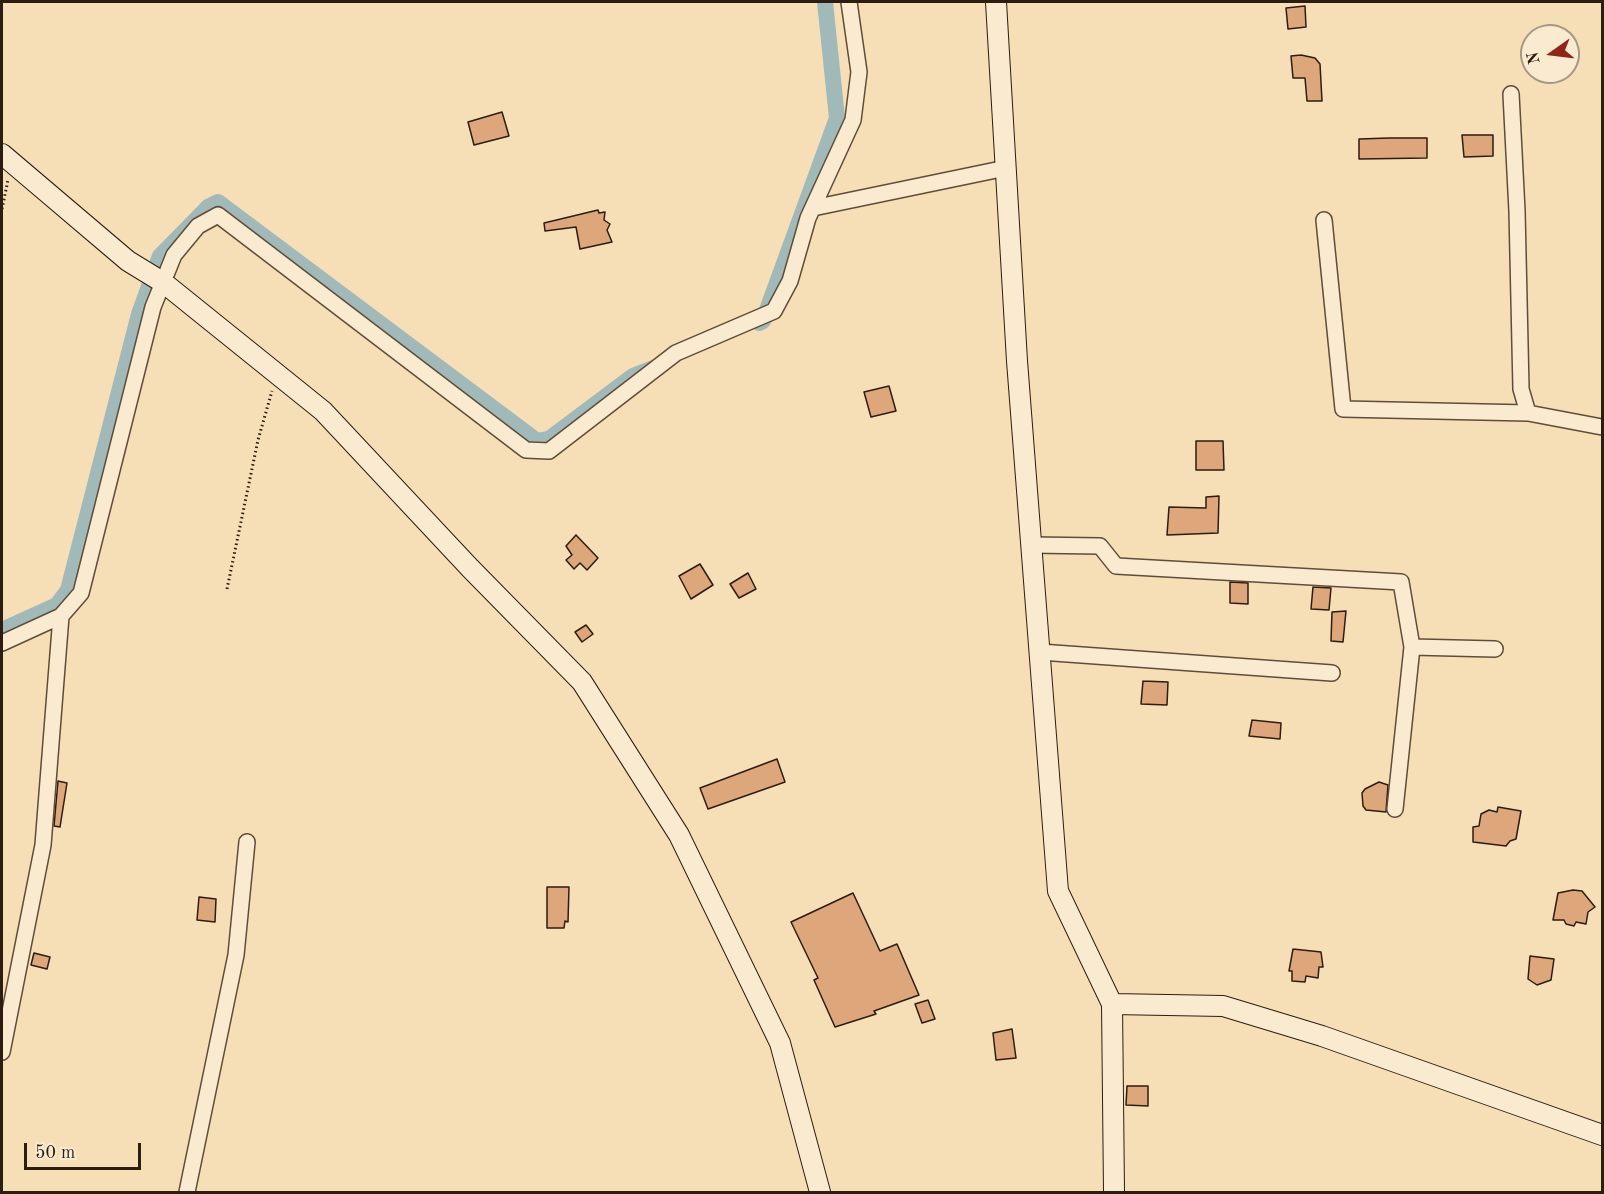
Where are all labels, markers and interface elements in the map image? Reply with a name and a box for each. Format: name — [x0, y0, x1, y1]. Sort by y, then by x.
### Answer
north arrow — [1520, 24, 1580, 84]
text: N — [1525, 50, 1544, 66]
scale bar — [27, 1131, 144, 1169]
text: 50 m — [35, 1144, 75, 1162]

